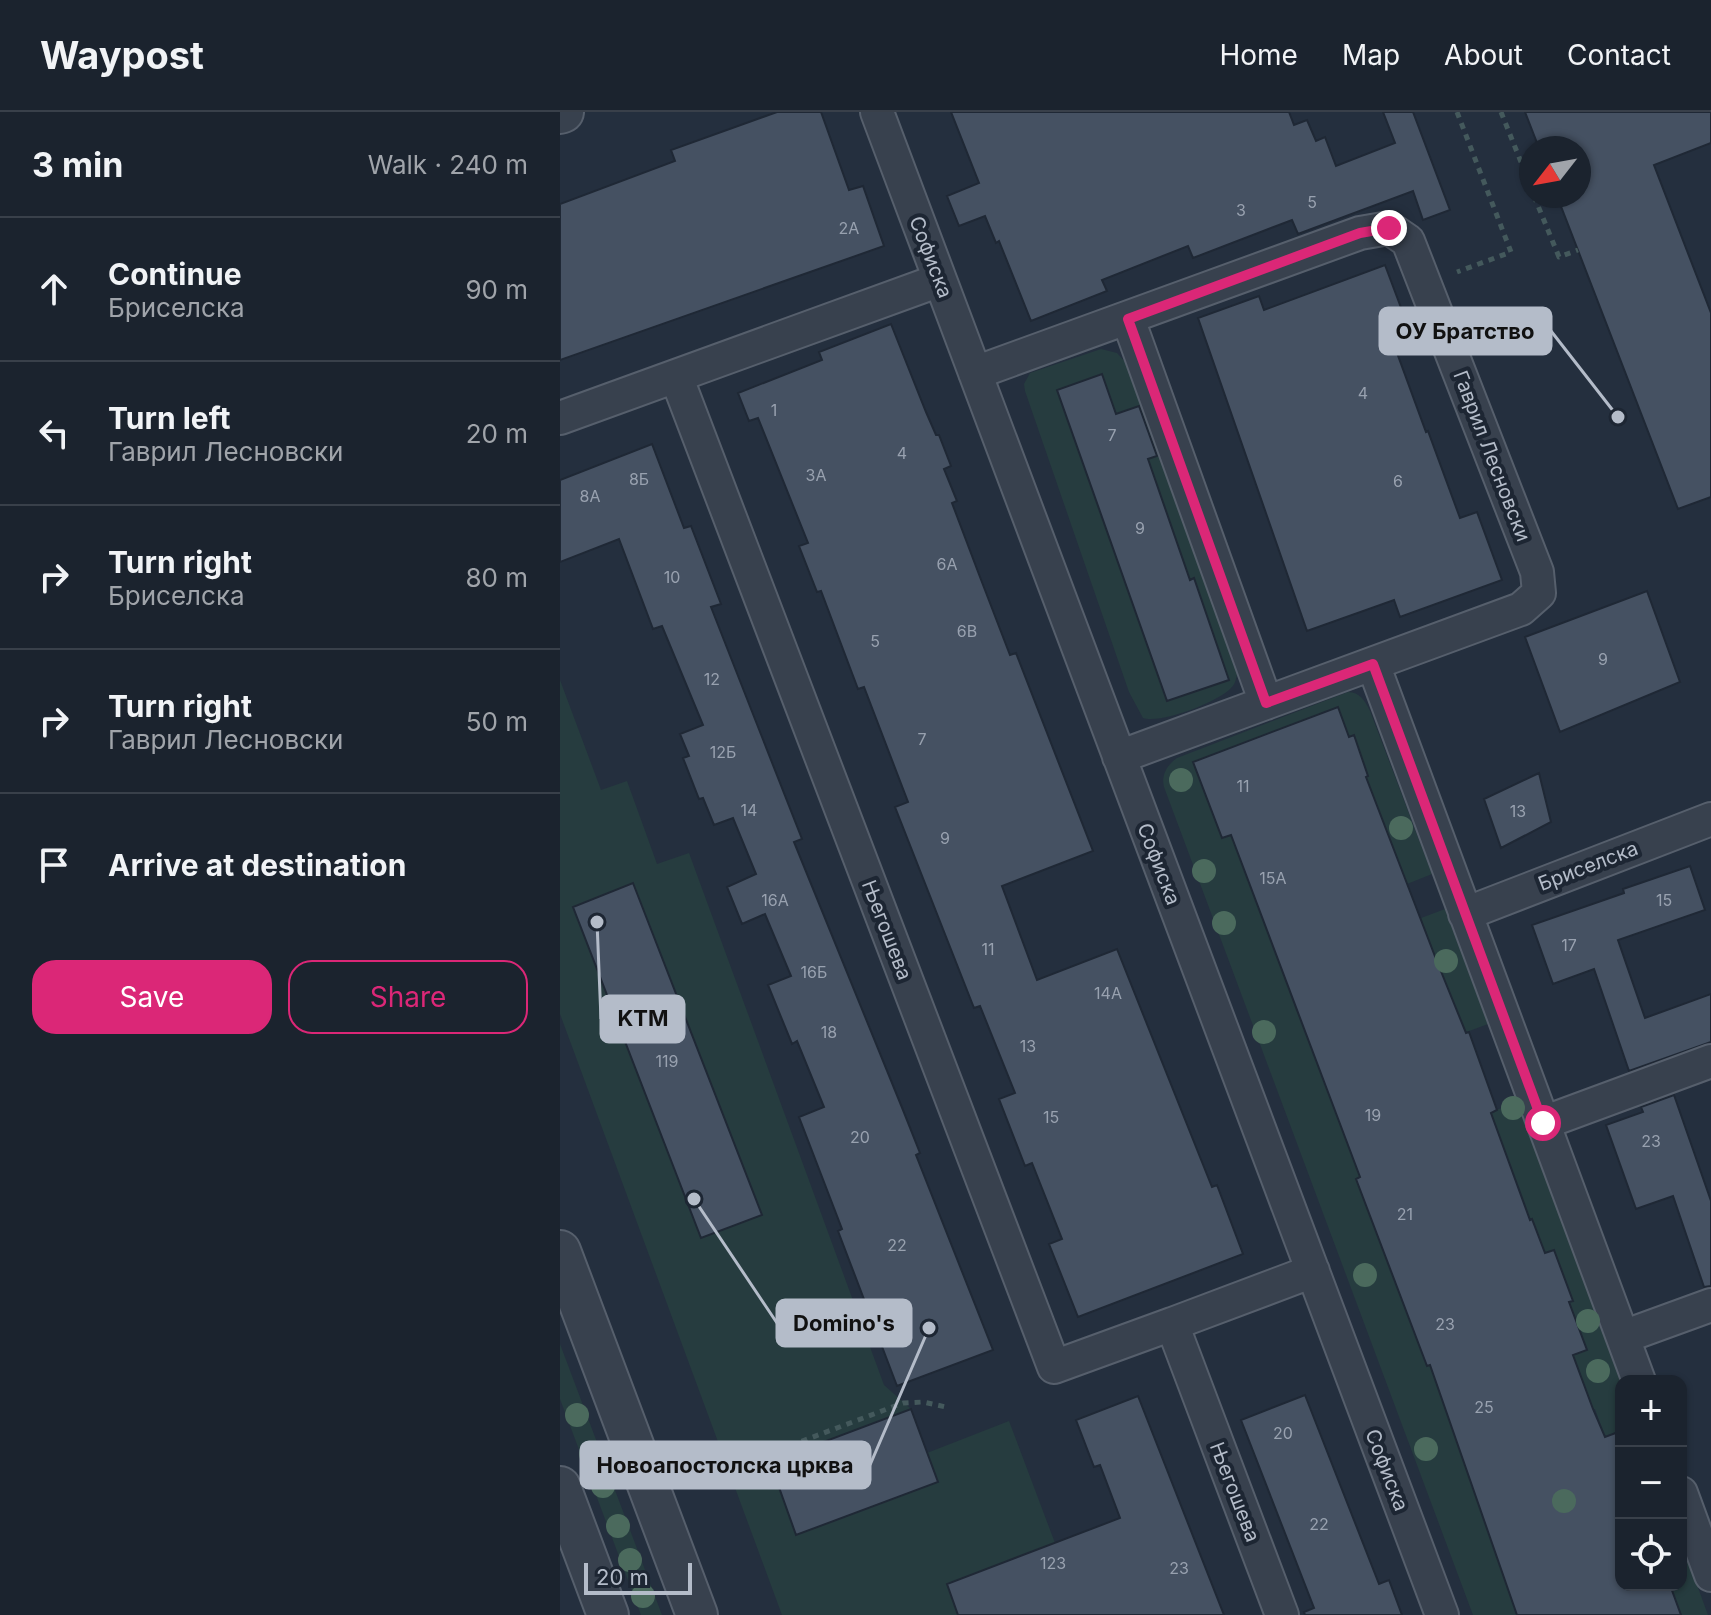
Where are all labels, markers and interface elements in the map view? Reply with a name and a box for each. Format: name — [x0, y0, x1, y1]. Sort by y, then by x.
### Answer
text: Waypost — [40, 32, 204, 78]
text: Home — [1219, 38, 1298, 72]
text: Map — [1342, 38, 1400, 72]
text: About — [1444, 38, 1523, 72]
text: Contact — [1567, 38, 1671, 72]
north arrow — [1519, 136, 1591, 208]
text: 3 min — [32, 144, 123, 185]
text: Walk · 240 m — [368, 149, 528, 180]
house number: 5 — [1307, 192, 1317, 212]
house number: 3 — [1236, 200, 1246, 220]
route end — [1371, 210, 1407, 246]
street label: Софиска — [904, 213, 958, 301]
house number: 2А — [839, 218, 859, 238]
text: Continue — [108, 256, 242, 292]
icon: ahead — [32, 267, 76, 311]
text: 90 m — [465, 274, 528, 305]
text: Бриселска — [108, 292, 245, 323]
callout: ОУ Братство — [1380, 308, 1551, 354]
text: ОУ Братство — [1396, 318, 1534, 344]
street label: Гаврил Лесновски — [1448, 367, 1536, 545]
house number: 4 — [1358, 383, 1368, 403]
text: Turn left — [108, 400, 230, 436]
house number: 1 — [771, 400, 777, 420]
icon: left — [32, 411, 76, 455]
text: 20 m — [466, 418, 528, 449]
house number: 7 — [1107, 425, 1117, 445]
text: Гаврил Лесновски — [108, 436, 343, 467]
house number: 4 — [897, 443, 907, 463]
house number: 3A — [806, 465, 826, 485]
house number: 8Б — [629, 469, 649, 489]
house number: 6 — [1393, 471, 1403, 491]
house number: 8А — [580, 486, 600, 506]
house number: 9 — [1135, 518, 1145, 538]
text: Turn right — [108, 544, 252, 580]
house number: 6А — [937, 554, 957, 574]
icon: right — [32, 555, 76, 599]
text: 80 m — [465, 562, 528, 593]
house number: 10 — [664, 567, 680, 587]
text: Бриселска — [108, 580, 245, 611]
house number: 6B — [957, 621, 977, 641]
house number: 5 — [870, 631, 880, 651]
house number: 9 — [1598, 649, 1608, 669]
house number: 12 — [704, 669, 720, 689]
text: Turn right — [108, 688, 252, 724]
icon: right — [32, 699, 76, 743]
text: 50 m — [466, 706, 528, 737]
text: Гаврил Лесновски — [108, 724, 343, 755]
house number: 7 — [917, 729, 927, 749]
house number: 12Б — [710, 742, 736, 762]
house number: 11 — [1236, 776, 1250, 796]
house number: 14 — [741, 800, 757, 820]
house number: 13 — [1510, 801, 1526, 821]
street label: Софиска — [1132, 820, 1186, 908]
house number: 9 — [940, 828, 950, 848]
street label: Бриселска — [1535, 836, 1641, 896]
icon: arrive — [32, 843, 76, 887]
text: Arrive at destination — [108, 847, 406, 883]
house number: 15А — [1259, 868, 1287, 888]
street label: Његошева — [857, 877, 917, 983]
house number: 16А — [761, 890, 789, 910]
house number: 15 — [1656, 890, 1672, 910]
house number: 17 — [1561, 935, 1577, 955]
house number: 11 — [981, 939, 995, 959]
button: Save — [32, 960, 272, 1034]
button: Share — [288, 960, 528, 1034]
house number: 16Б — [801, 962, 827, 982]
house number: 14А — [1094, 983, 1122, 1003]
callout: KTM — [601, 996, 684, 1042]
text: KTM — [617, 1005, 669, 1031]
house number: 18 — [821, 1022, 837, 1042]
house number: 13 — [1020, 1036, 1036, 1056]
house number: 119 — [656, 1051, 678, 1071]
house number: 19 — [1365, 1105, 1381, 1125]
route start — [1525, 1105, 1561, 1141]
house number: 15 — [1043, 1107, 1059, 1127]
house number: 20 — [850, 1127, 870, 1147]
house number: 23 — [1641, 1131, 1661, 1151]
house number: 21 — [1397, 1204, 1413, 1224]
house number: 22 — [887, 1235, 907, 1255]
callout: Domino's — [777, 1300, 911, 1346]
text: Domino's — [793, 1310, 895, 1336]
house number: 23 — [1435, 1314, 1455, 1334]
map controls — [1615, 1375, 1687, 1591]
button: + — [1615, 1375, 1687, 1447]
house number: 25 — [1474, 1397, 1494, 1417]
house number: 20 — [1273, 1423, 1293, 1443]
street label: Софиска — [1360, 1426, 1414, 1514]
street label: Његошева — [1205, 1439, 1265, 1545]
callout: Новоапостолска црква — [581, 1442, 870, 1488]
button: − — [1615, 1447, 1687, 1519]
text: Новоапостолска црква — [597, 1452, 853, 1478]
house number: 22 — [1309, 1514, 1329, 1534]
button: locate — [1615, 1519, 1687, 1591]
house number: 123 — [1040, 1553, 1066, 1573]
house number: 23 — [1169, 1558, 1189, 1578]
scale bar — [584, 1559, 692, 1595]
text: 20 m — [596, 1564, 649, 1590]

